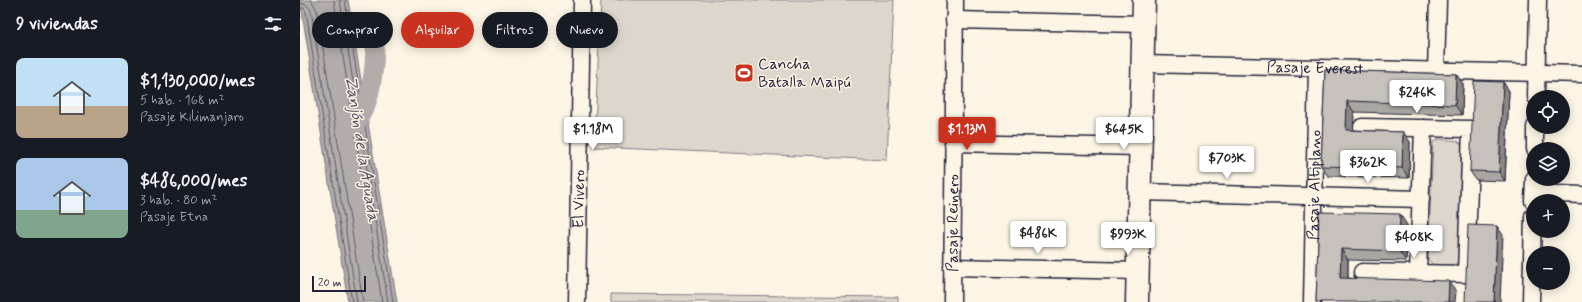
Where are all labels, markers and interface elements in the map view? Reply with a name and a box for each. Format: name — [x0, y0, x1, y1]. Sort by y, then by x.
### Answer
chip: Comprar — [312, 12, 393, 48]
chip: Alquilar — [401, 12, 474, 48]
chip: Filtros — [482, 12, 548, 48]
chip: Nuevo — [556, 12, 618, 48]
text: 9 viviendas — [16, 13, 98, 35]
icon: filters — [262, 13, 284, 35]
place label: Cancha Batalla Maipú — [758, 54, 851, 93]
street label: Pasaje Everest — [1266, 56, 1364, 80]
sports icon: Cancha Batalla Maipú — [733, 62, 755, 84]
text: $1,130,000/mes — [140, 70, 255, 92]
icon: home — [48, 74, 96, 122]
water label: Zanjón de la Aguada — [339, 74, 385, 225]
pin: $246K — [1389, 80, 1445, 114]
text: $246K — [1398, 84, 1436, 101]
map controls — [1526, 90, 1570, 290]
button: locate — [1526, 90, 1570, 134]
text: 5 hab. · 168 m² — [140, 92, 224, 109]
text: Pasaje Kilimanjaro — [140, 109, 244, 126]
pin: $1.18M — [560, 117, 626, 151]
pin: $1.13M — [934, 117, 1000, 151]
pin: $645K — [1096, 117, 1152, 151]
text: $1.18M — [573, 121, 613, 138]
text: $1.13M — [948, 121, 986, 138]
text: $645K — [1105, 121, 1143, 138]
street label: Pasaje Altiplano — [1303, 130, 1326, 240]
button: layers — [1526, 142, 1570, 186]
pin: $703K — [1199, 146, 1255, 180]
text: $703K — [1208, 150, 1246, 167]
pin: $362K — [1340, 150, 1396, 184]
text: $362K — [1349, 154, 1387, 171]
street label: El Vivero — [568, 169, 590, 229]
text: $486,000/mes — [140, 170, 247, 192]
icon: home — [48, 174, 96, 222]
street label: Pasaje Reinero — [942, 174, 964, 272]
text: 3 hab. · 80 m² — [140, 192, 217, 209]
button: + — [1526, 194, 1570, 238]
text: Pasaje Etna — [140, 209, 208, 226]
pin: $486K — [1010, 221, 1066, 255]
pin: $993K — [1100, 222, 1156, 256]
text: $486K — [1019, 225, 1057, 242]
pin: $408K — [1386, 225, 1442, 259]
text: $993K — [1110, 226, 1146, 243]
text: $408K — [1395, 229, 1433, 246]
button: − — [1526, 246, 1570, 290]
scale bar — [312, 274, 366, 293]
text: 20 m — [318, 276, 341, 290]

